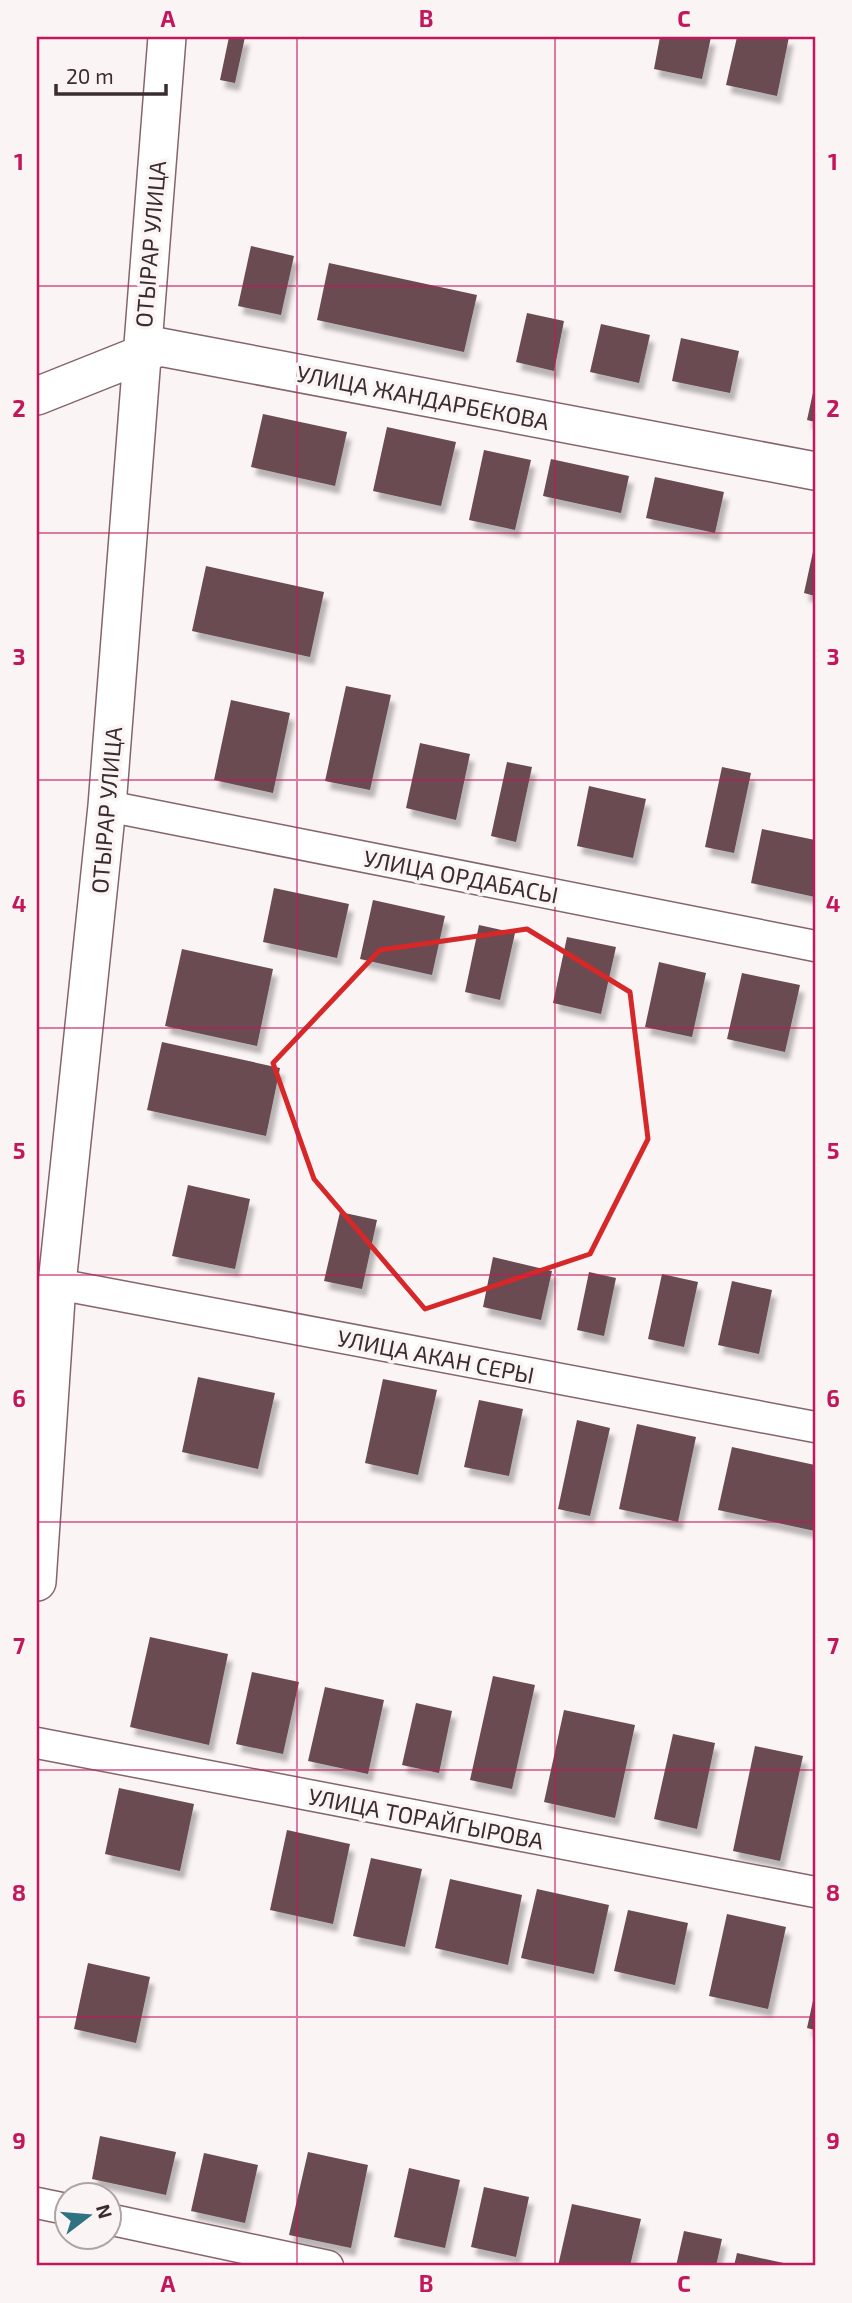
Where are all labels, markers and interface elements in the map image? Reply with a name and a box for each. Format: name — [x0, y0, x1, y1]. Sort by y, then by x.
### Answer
text: A — [160, 4, 176, 32]
text: B — [419, 4, 433, 32]
text: C — [677, 4, 691, 32]
scale bar — [56, 52, 166, 96]
text: 20 m — [66, 63, 114, 88]
text: 1 — [14, 147, 24, 175]
text: 1 — [828, 147, 838, 175]
street label: ОТЫРАР УЛИЦА — [129, 159, 171, 329]
street label: УЛИЦА ЖАНДАРБЕКОВА — [294, 359, 552, 435]
text: 2 — [12, 394, 26, 422]
text: 2 — [826, 394, 840, 422]
text: 3 — [12, 642, 26, 670]
text: 3 — [826, 642, 840, 670]
street label: ОТЫРАР УЛИЦА — [85, 725, 127, 895]
street label: УЛИЦА ОРДАБАСЫ — [361, 843, 561, 909]
text: 4 — [12, 889, 26, 917]
text: 4 — [826, 889, 840, 917]
text: 5 — [13, 1136, 25, 1164]
text: 5 — [827, 1136, 839, 1164]
street label: УЛИЦА АКАН СЕРЫ — [335, 1323, 537, 1389]
text: 6 — [12, 1384, 26, 1412]
text: 6 — [826, 1384, 840, 1412]
text: 7 — [13, 1631, 25, 1659]
text: 7 — [827, 1631, 839, 1659]
street label: УЛИЦА ТОРАЙГЫРОВА — [306, 1781, 547, 1855]
text: 8 — [12, 1878, 26, 1906]
text: 8 — [826, 1878, 840, 1906]
text: 9 — [12, 2126, 26, 2154]
text: 9 — [826, 2126, 840, 2154]
north arrow — [52, 2180, 122, 2250]
text: N — [92, 2201, 118, 2221]
text: A — [160, 2269, 176, 2297]
text: B — [419, 2269, 433, 2297]
text: C — [677, 2269, 691, 2297]

